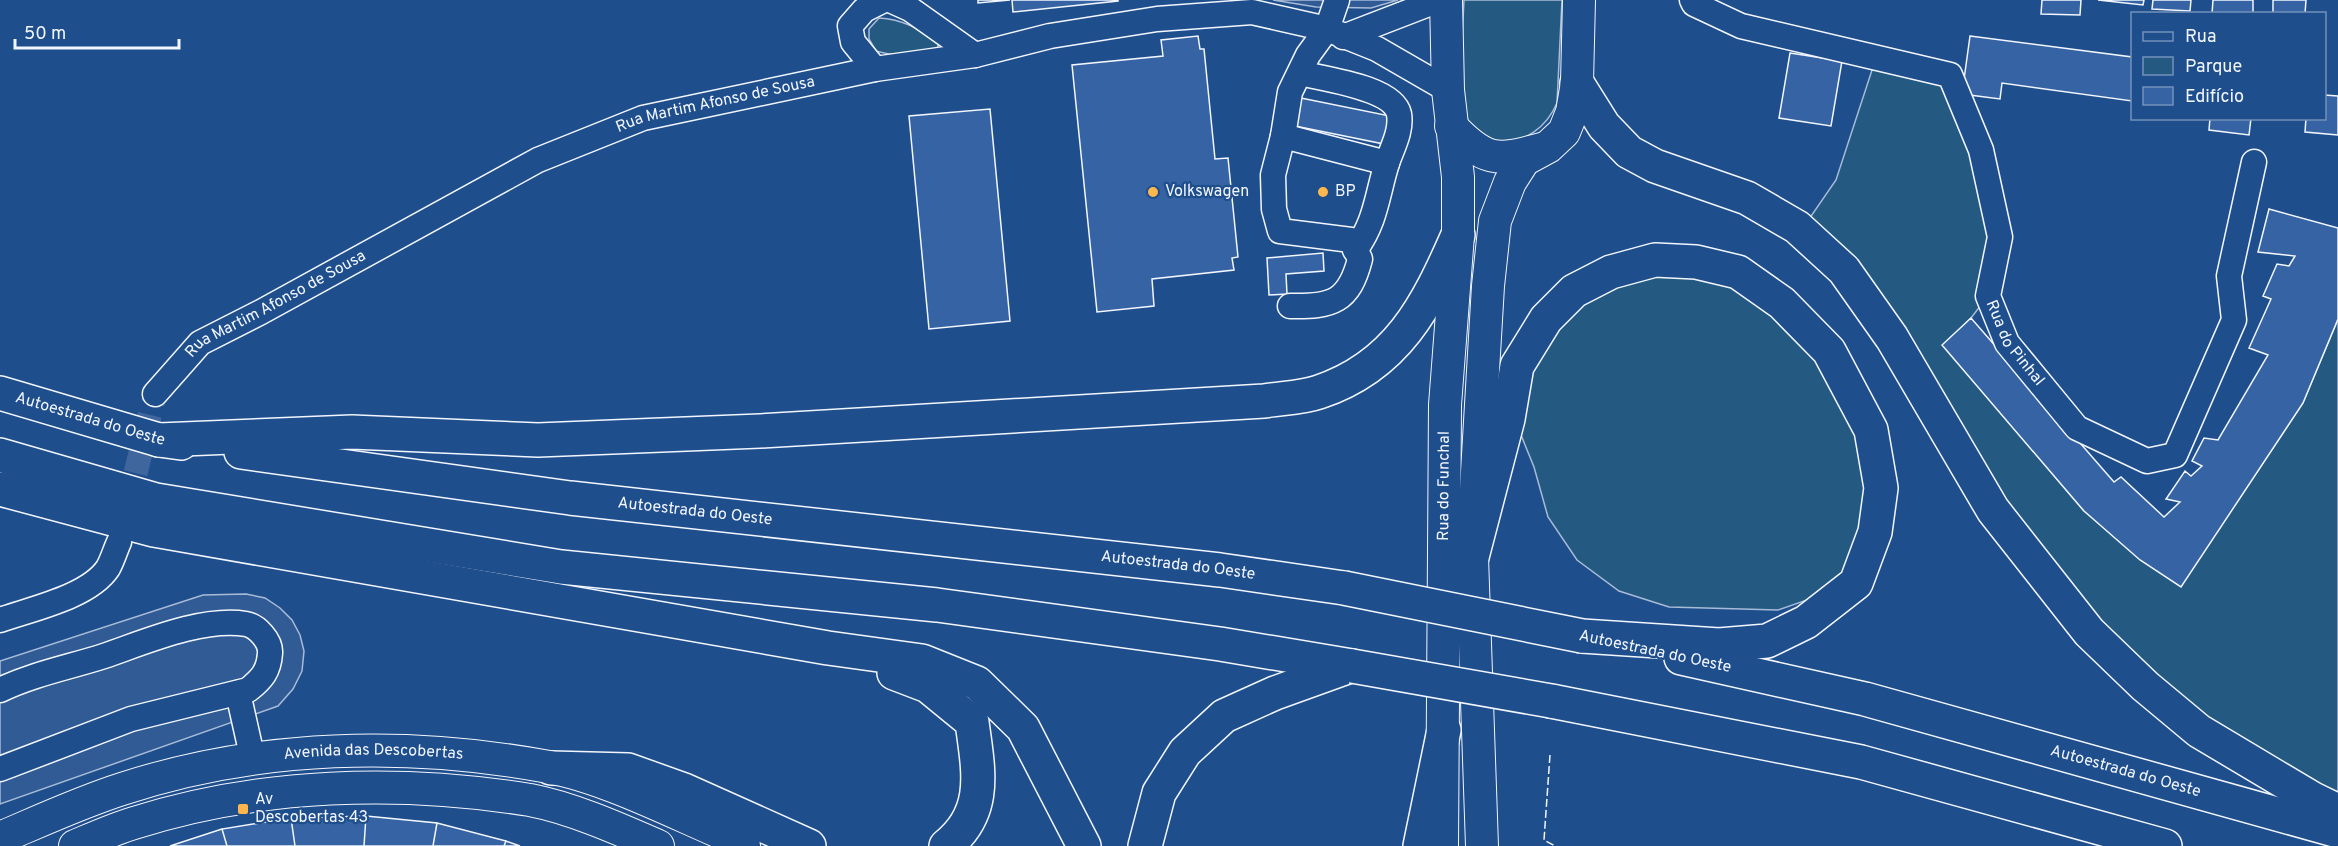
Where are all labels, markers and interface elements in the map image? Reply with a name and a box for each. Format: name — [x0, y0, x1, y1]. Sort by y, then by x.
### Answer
scale bar — [15, 12, 178, 50]
legend — [2131, 12, 2326, 120]
text: 50 m — [24, 23, 66, 46]
text: Rua — [2185, 26, 2216, 49]
text: Parque — [2185, 56, 2242, 79]
street label: Rua Martim Afonso de Sousa — [613, 72, 817, 138]
text: Edifício — [2185, 86, 2244, 109]
place label: Volkswagen — [1165, 182, 1249, 202]
place label: BP — [1335, 182, 1356, 202]
marker: Volkswagen — [1146, 185, 1160, 199]
marker: BP — [1316, 185, 1330, 199]
street label: Rua Martim Afonso de Sousa — [181, 246, 370, 362]
street label: Rua do Pinhal — [1981, 297, 2048, 390]
street label: Autoestrada do Oeste — [13, 388, 166, 451]
street label: Rua do Funchal — [1434, 431, 1455, 541]
street label: Autoestrada do Oeste — [617, 493, 773, 530]
street label: Autoestrada do Oeste — [1100, 547, 1257, 585]
street label: Autoestrada do Oeste — [1577, 626, 1733, 678]
street label: Avenida das Descobertas — [283, 741, 464, 765]
street label: Autoestrada do Oeste — [2048, 741, 2203, 802]
place label: Av Descobertas 43 — [255, 790, 368, 828]
marker: Av Descobertas 43 — [236, 802, 250, 816]

